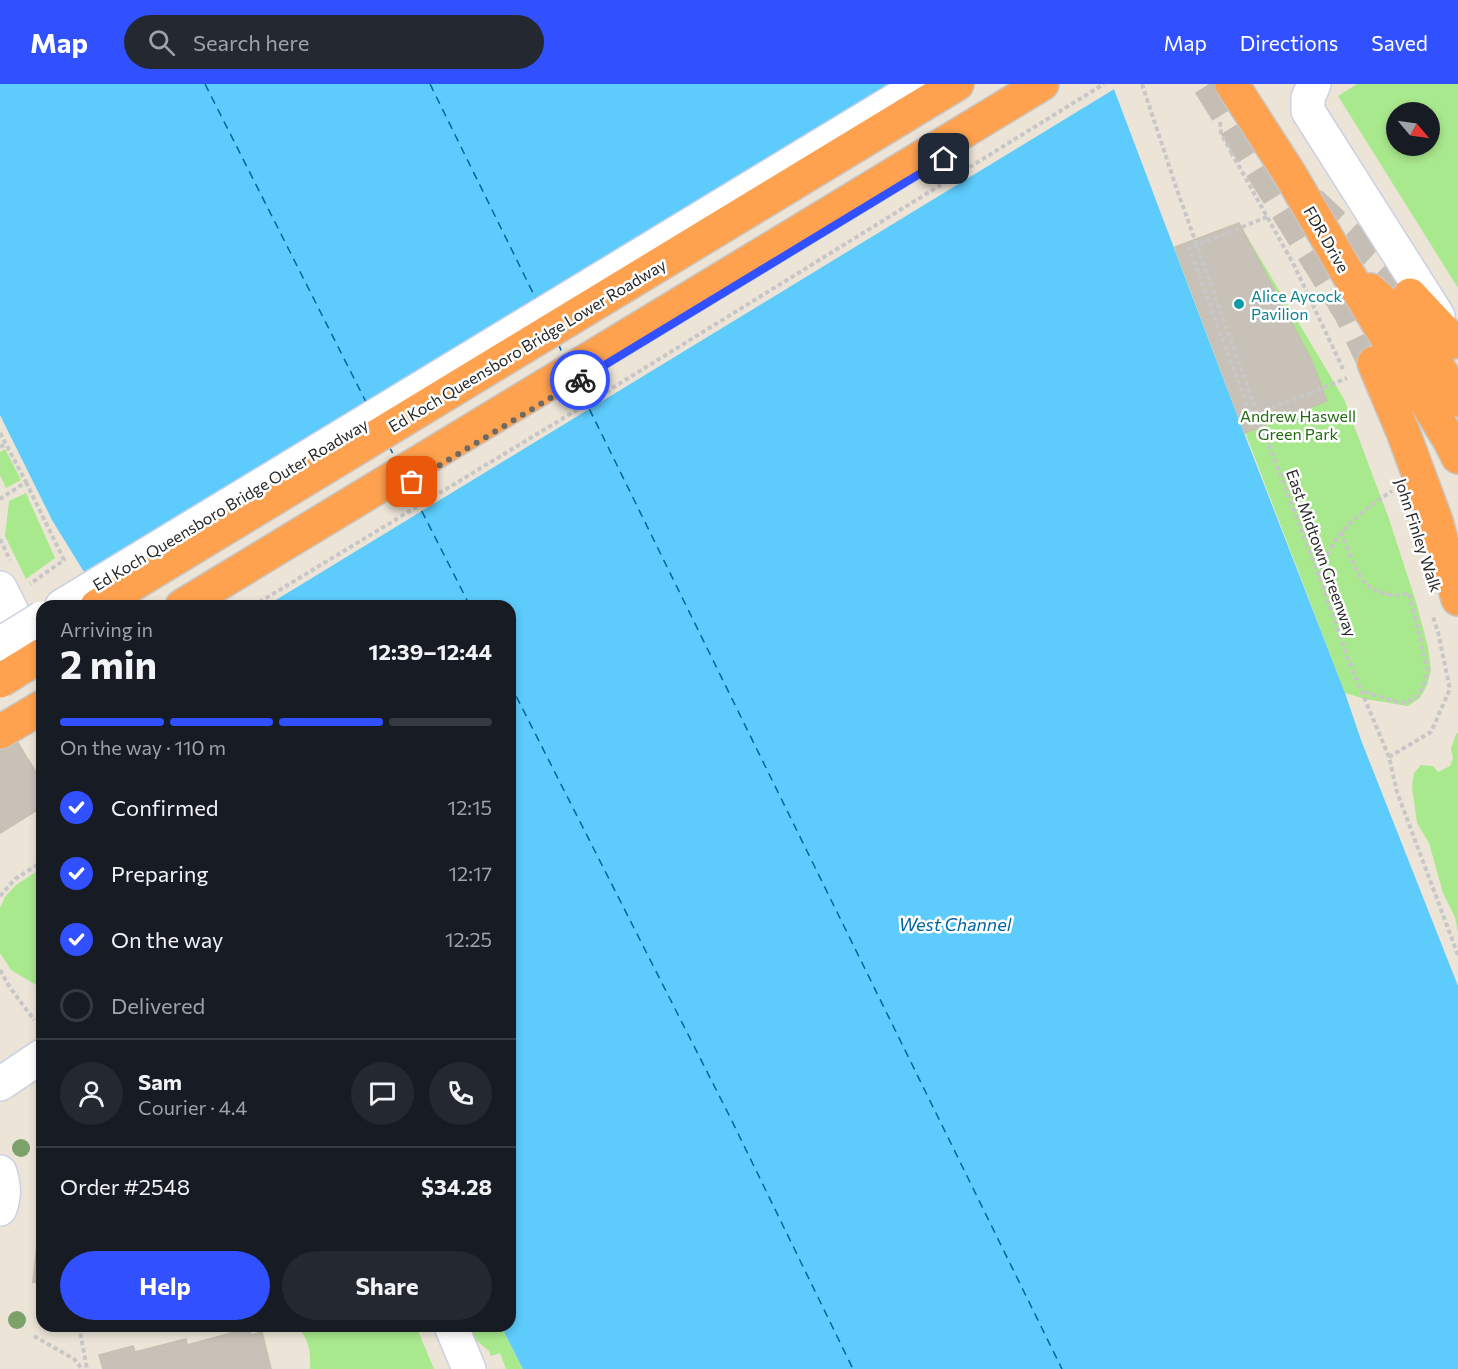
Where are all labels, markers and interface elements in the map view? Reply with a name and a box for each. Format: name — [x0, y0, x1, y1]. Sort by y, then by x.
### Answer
search box — [124, 15, 544, 69]
text: Map — [30, 25, 88, 59]
icon: search — [145, 26, 178, 59]
text: Search here — [193, 29, 309, 56]
text: Map — [1164, 30, 1207, 55]
text: Directions — [1240, 30, 1338, 55]
text: Saved — [1371, 30, 1428, 55]
north arrow — [1386, 102, 1440, 156]
map controls — [1386, 102, 1440, 156]
pin — [918, 133, 969, 184]
icon: home — [927, 142, 960, 175]
street label: FDR Drive — [1300, 202, 1354, 276]
street label: Ed Koch Queensboro Bridge Lower Roadway — [385, 254, 669, 436]
place label: Alice Aycock Pavilion — [1251, 286, 1342, 323]
marker: Alice Aycock Pavilion — [1232, 297, 1246, 311]
courier — [550, 350, 610, 410]
icon: bike — [564, 364, 597, 397]
park label: Andrew Haswell Green Park — [1240, 406, 1356, 443]
street label: Ed Koch Queensboro Bridge Outer Roadway — [89, 414, 371, 594]
pin — [386, 456, 437, 507]
icon: bag — [395, 465, 428, 498]
street label: East Midtown Greenway — [1283, 467, 1361, 639]
street label: John Finley Walk — [1392, 476, 1446, 594]
text: Arriving in — [60, 617, 153, 641]
text: 12:39–12:44 — [369, 638, 492, 665]
text: 2 min — [60, 639, 157, 687]
text: On the way · 110 m — [60, 735, 226, 759]
icon: check — [60, 791, 93, 824]
text: Confirmed — [111, 794, 218, 821]
text: 12:15 — [448, 795, 492, 819]
icon: check — [60, 857, 93, 890]
text: Preparing — [111, 860, 208, 887]
text: 12:17 — [449, 861, 492, 885]
water label: West Channel — [899, 913, 1012, 935]
icon: check — [60, 923, 93, 956]
text: On the way — [111, 926, 223, 953]
text: 12:25 — [445, 927, 492, 951]
text: Delivered — [111, 992, 205, 1019]
button: person — [60, 1062, 123, 1125]
button: chat — [351, 1062, 414, 1125]
button: phone — [429, 1062, 492, 1125]
text: Sam — [138, 1068, 182, 1095]
text: Courier · 4.4 — [138, 1095, 247, 1119]
text: Order #2548 — [60, 1173, 190, 1200]
text: $34.28 — [421, 1173, 492, 1200]
button: Help — [60, 1251, 270, 1320]
button: Share — [282, 1251, 492, 1320]

